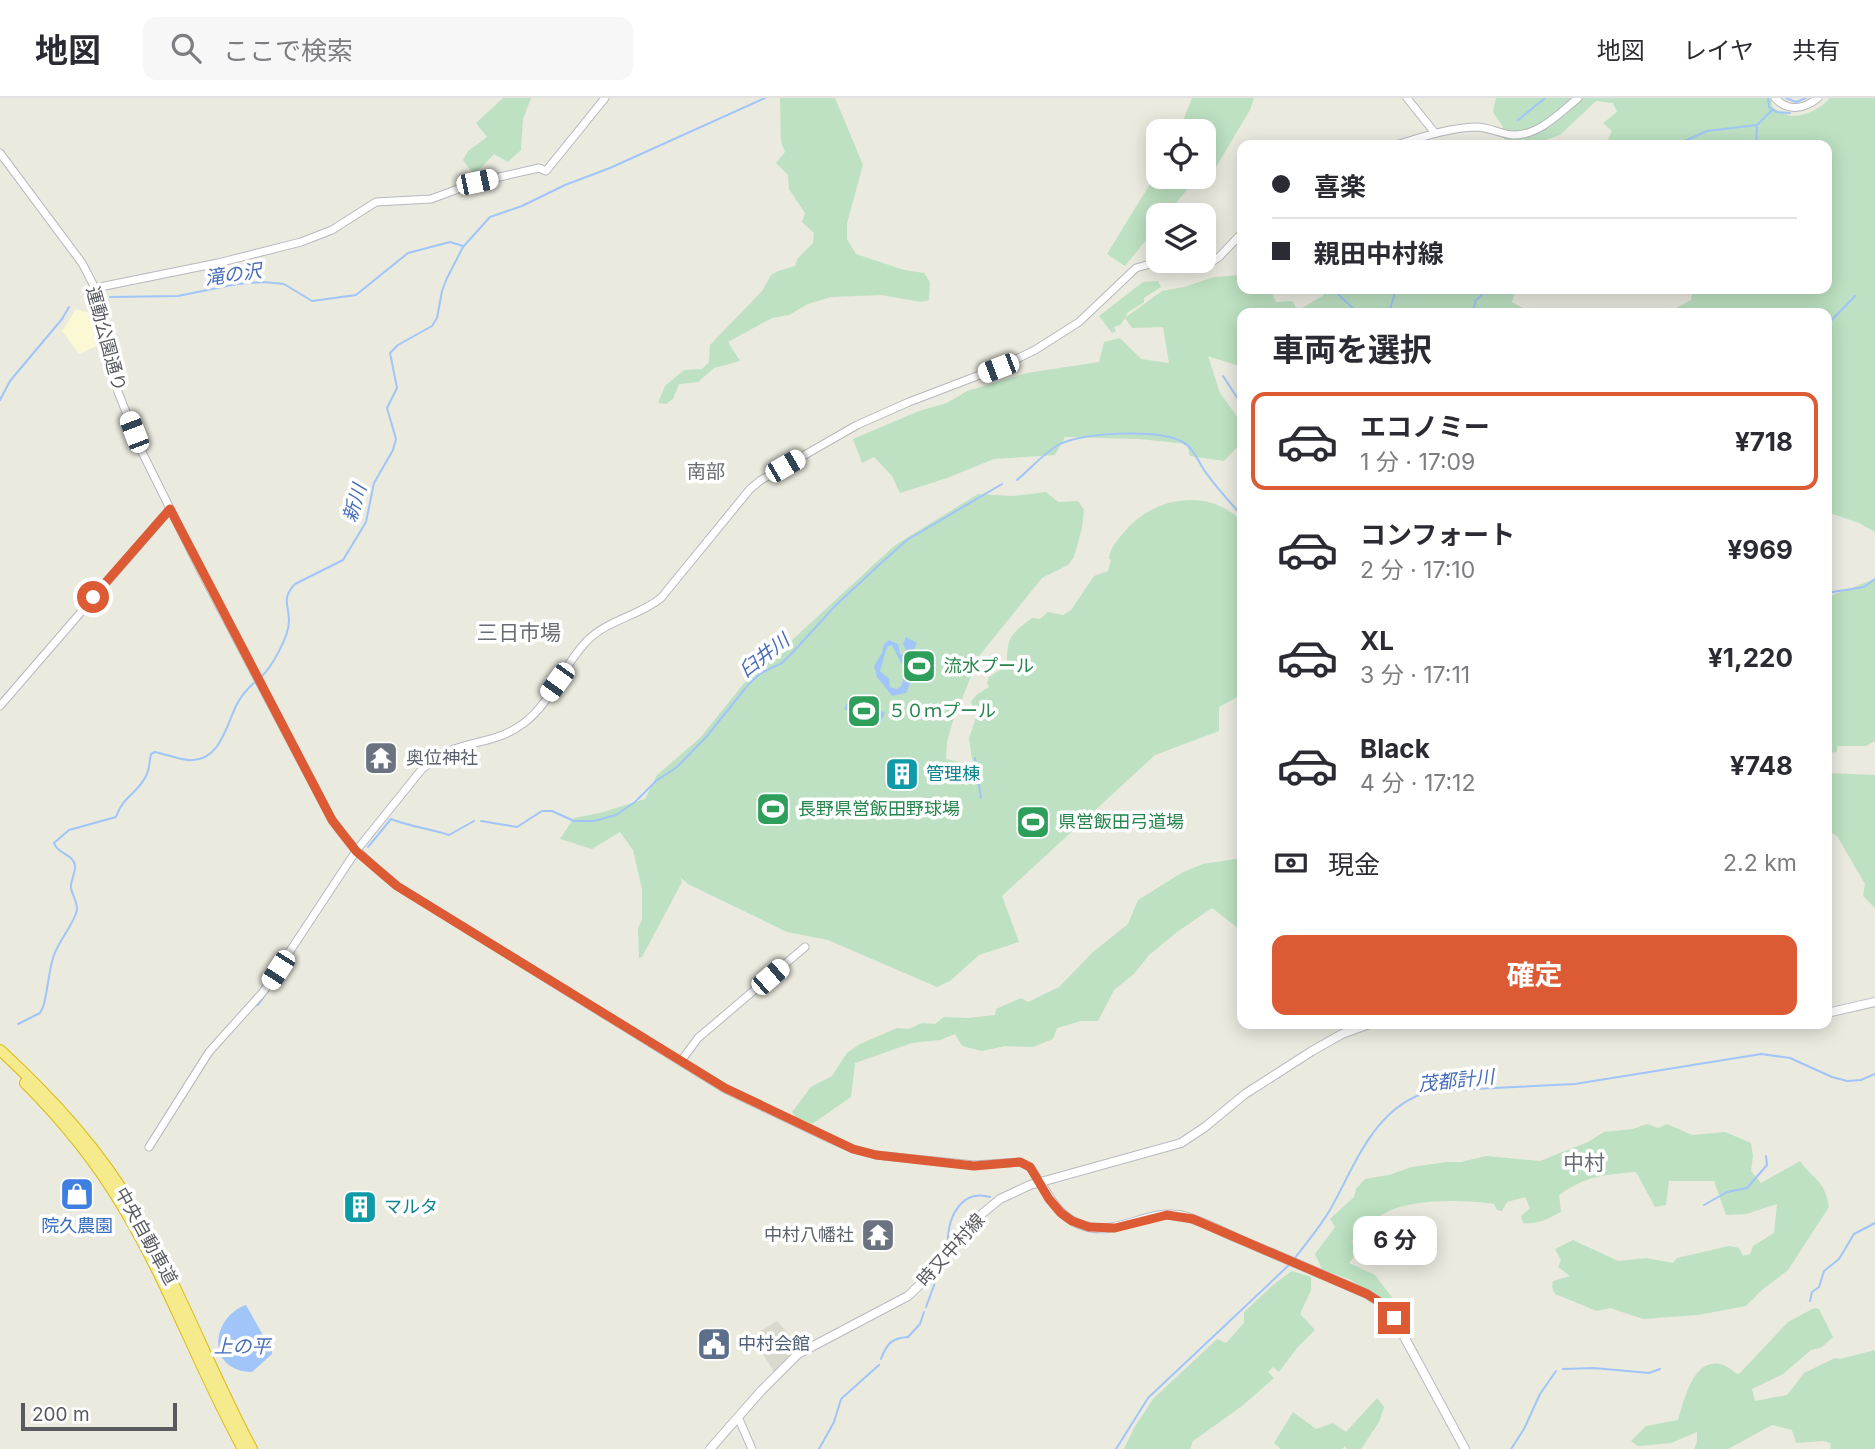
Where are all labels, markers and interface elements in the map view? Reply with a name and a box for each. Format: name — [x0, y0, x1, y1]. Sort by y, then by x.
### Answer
search box — [143, 17, 633, 80]
icon: search — [167, 29, 205, 67]
text: 地図 — [35, 30, 101, 70]
text: ここで検索 — [223, 35, 353, 66]
text: 地図 — [1597, 36, 1645, 65]
text: レイヤ — [1683, 36, 1754, 65]
text: 共有 — [1792, 36, 1840, 65]
map controls — [1146, 119, 1216, 273]
button: locate — [1146, 119, 1216, 189]
car — [455, 167, 500, 197]
text: 喜楽 — [1314, 171, 1366, 202]
button: layers — [1146, 203, 1216, 273]
text: 親田中村線 — [1314, 238, 1444, 269]
water label: 滝の沢 — [203, 259, 266, 290]
street label: 運動公園通り — [82, 284, 131, 394]
text: 車両を選択 — [1272, 330, 1432, 369]
car — [975, 351, 1022, 385]
car — [117, 409, 152, 455]
icon: car — [1276, 410, 1339, 473]
text: エコノミー — [1360, 411, 1490, 442]
text: ¥718 — [1735, 426, 1793, 457]
car — [762, 446, 809, 486]
text: 1 分 · 17:09 — [1360, 448, 1475, 476]
district label: 南部 — [687, 460, 725, 483]
water label: 新川 — [338, 480, 372, 525]
icon: car — [1276, 518, 1339, 581]
text: コンフォート — [1360, 519, 1515, 550]
text: ¥969 — [1728, 534, 1793, 565]
text: 2 分 · 17:10 — [1360, 556, 1475, 584]
route start — [77, 581, 109, 613]
district label: 三日市場 — [477, 620, 561, 645]
text: XL — [1360, 625, 1394, 656]
icon: car — [1276, 626, 1339, 689]
water label: 臼井川 — [735, 628, 795, 682]
text: ¥1,220 — [1708, 642, 1793, 673]
sports icon: 流水プール — [900, 647, 938, 685]
place label: 流水プール — [944, 655, 1034, 676]
car — [537, 659, 578, 705]
text: 3 分 · 17:11 — [1360, 661, 1470, 689]
sports icon: ５０ｍプール — [845, 692, 883, 730]
place label: ５０ｍプール — [888, 700, 996, 721]
text: Black — [1360, 733, 1430, 764]
icon: car — [1276, 734, 1339, 797]
temple icon: 奥位神社 — [362, 739, 400, 777]
place label: 奥位神社 — [406, 747, 478, 768]
text: ¥748 — [1730, 750, 1793, 781]
building icon: 管理棟 — [883, 755, 921, 793]
place label: 管理棟 — [926, 763, 980, 784]
text: 4 分 · 17:12 — [1360, 769, 1476, 797]
sports icon: 長野県営飯田野球場 — [754, 790, 792, 828]
place label: 長野県営飯田野球場 — [798, 798, 960, 819]
sports icon: 県営飯田弓道場 — [1014, 803, 1052, 841]
place label: 県営飯田弓道場 — [1058, 811, 1184, 832]
icon: cash — [1272, 844, 1310, 882]
text: 現金 — [1328, 849, 1380, 880]
text: 2.2 km — [1723, 849, 1797, 877]
button: 確定 — [1272, 935, 1797, 1015]
car — [258, 947, 299, 993]
car — [748, 955, 793, 999]
water label: 茂都計川 — [1417, 1065, 1497, 1096]
district label: 中村 — [1563, 1150, 1605, 1175]
shop icon: 院久農園 — [58, 1175, 96, 1213]
street label: 中央自動車道 — [111, 1183, 182, 1288]
building icon: マルタ — [341, 1188, 379, 1226]
place label: マルタ — [384, 1196, 438, 1217]
street label: 時又中村線 — [913, 1209, 989, 1290]
place label: 院久農園 — [41, 1215, 113, 1236]
temple icon: 中村八幡社 — [859, 1216, 897, 1254]
callout: 6 分 — [1352, 1216, 1436, 1266]
place label: 中村八幡社 — [764, 1224, 854, 1245]
text: 6 分 — [1373, 1226, 1417, 1254]
route end — [1378, 1302, 1410, 1334]
public building icon: 中村会館 — [695, 1325, 733, 1363]
place label: 中村会館 — [738, 1333, 810, 1354]
water label: 上の平 — [213, 1335, 272, 1358]
scale bar — [21, 1400, 177, 1432]
text: 200 m — [32, 1403, 90, 1426]

